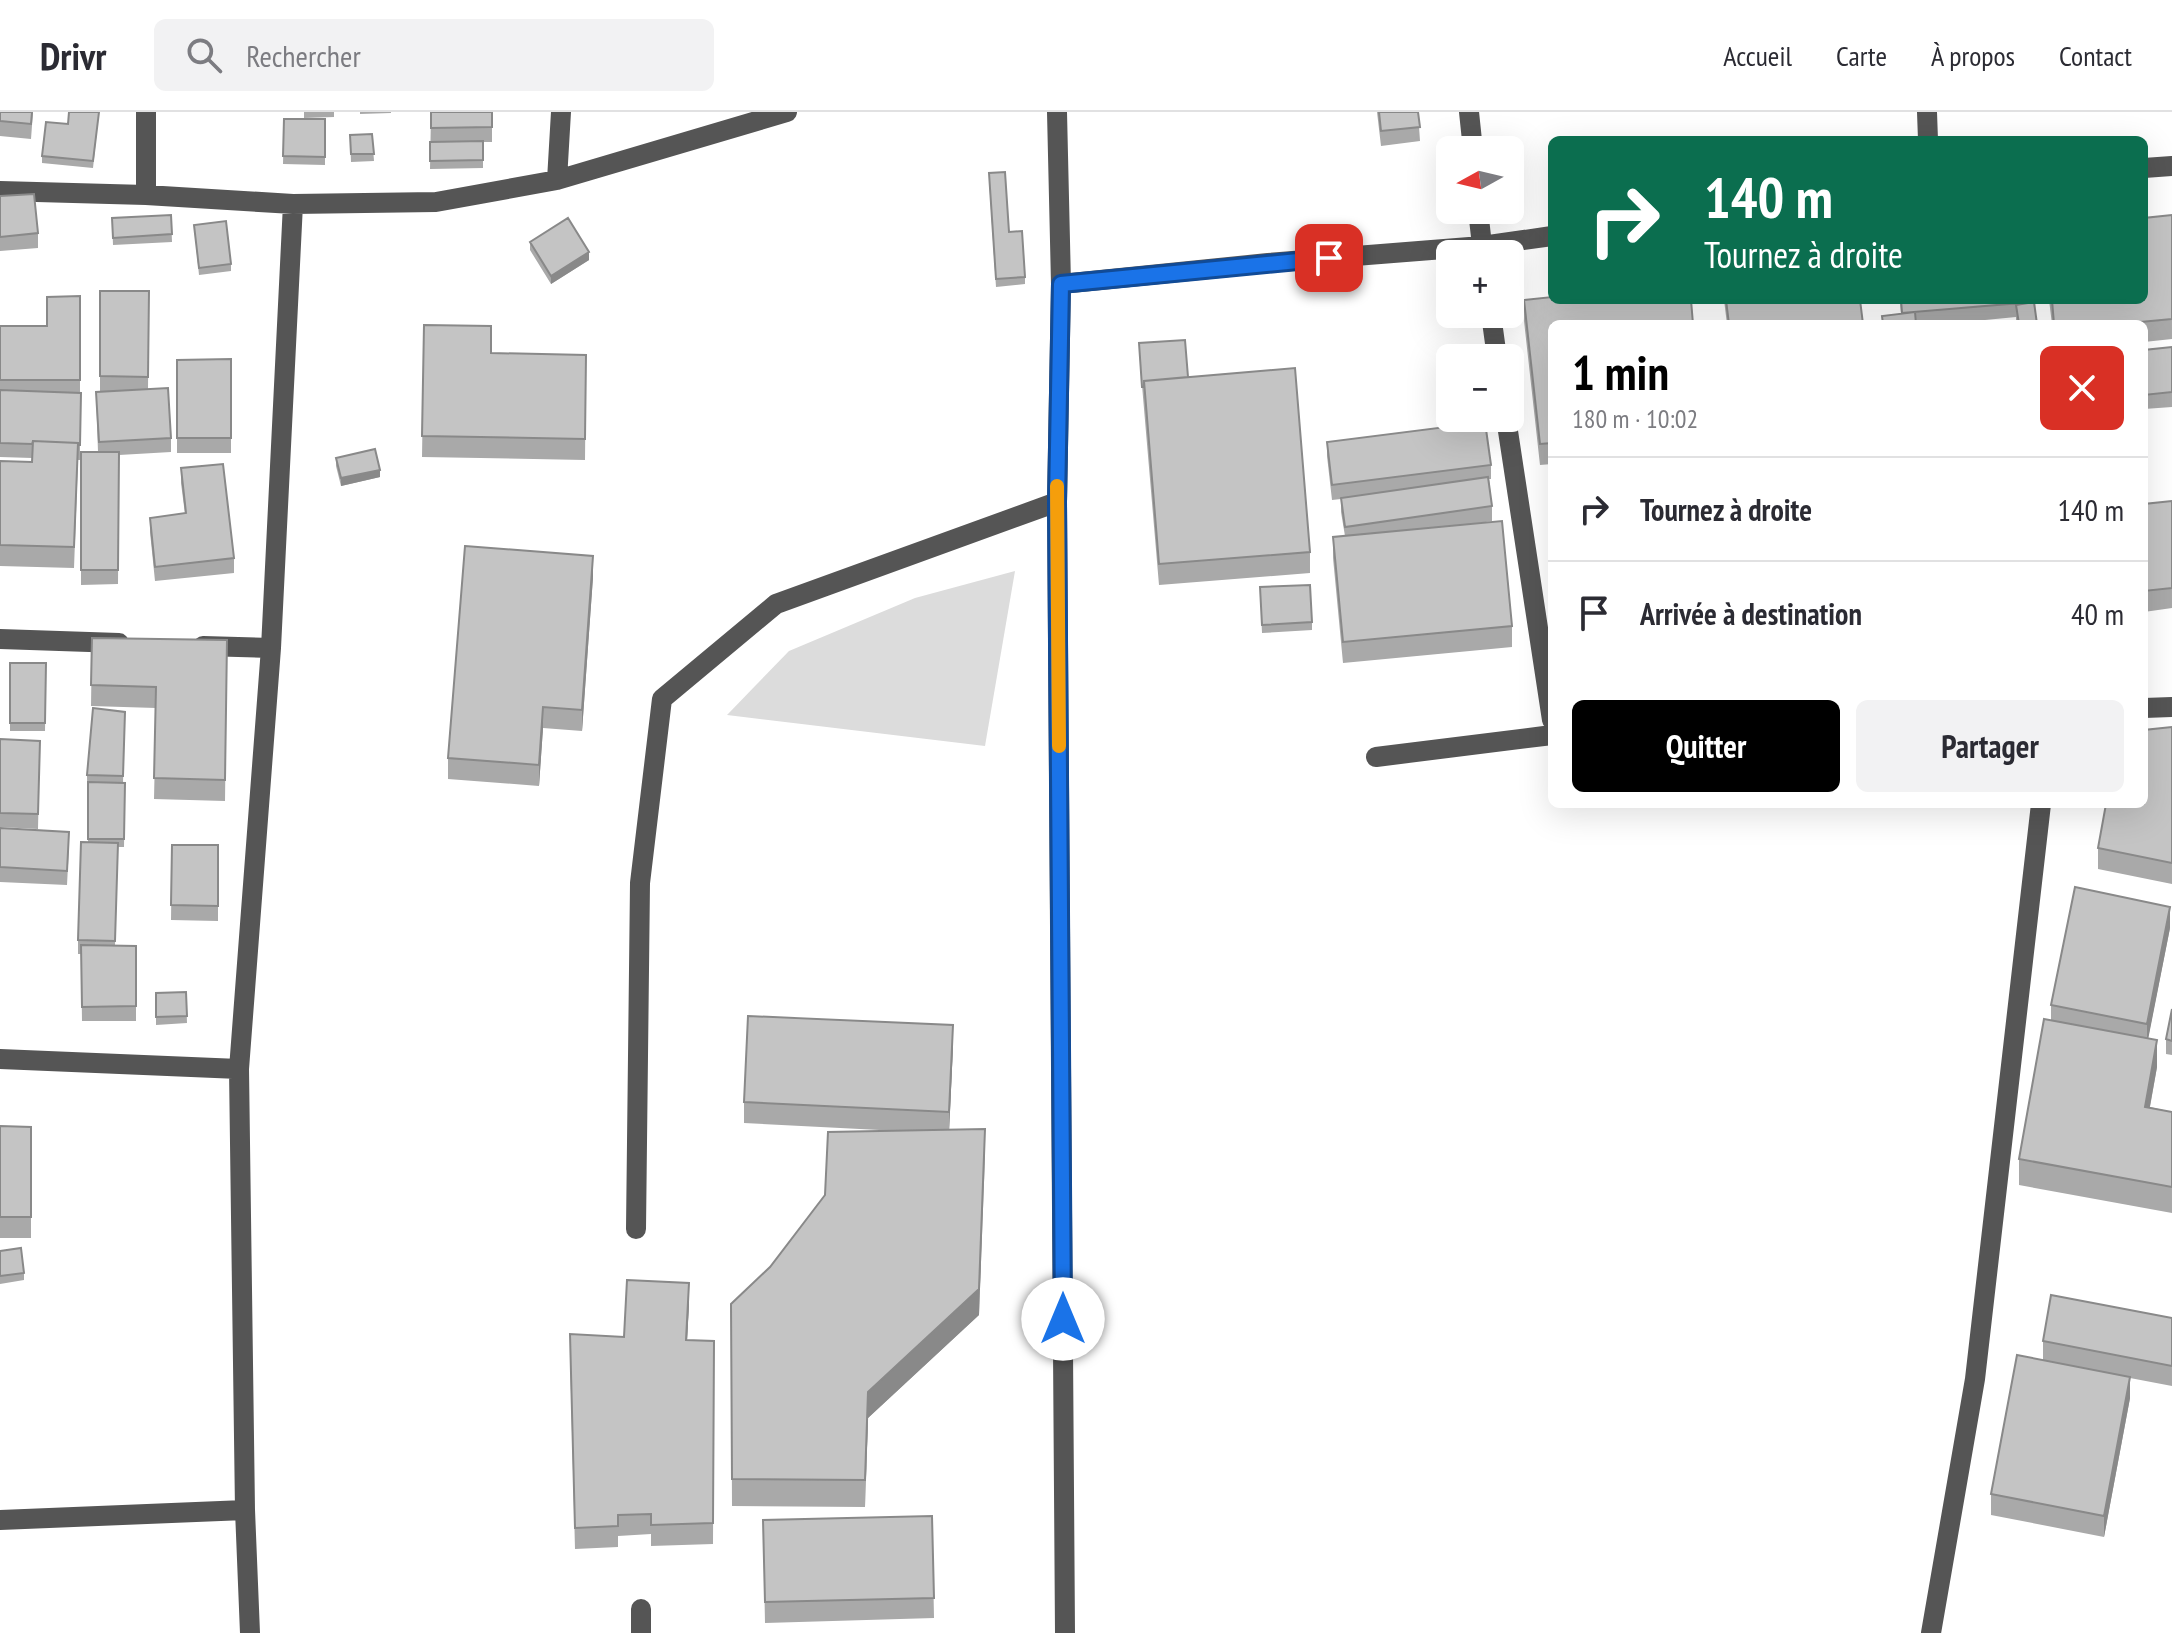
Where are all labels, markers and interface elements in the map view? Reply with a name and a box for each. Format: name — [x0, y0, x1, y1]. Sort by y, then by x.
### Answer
search box — [154, 19, 714, 91]
text: Drivr — [40, 31, 106, 80]
icon: search — [182, 33, 226, 77]
text: Rechercher — [246, 36, 361, 75]
text: Accueil — [1723, 37, 1792, 74]
text: Carte — [1836, 37, 1887, 74]
text: À propos — [1931, 37, 2015, 74]
text: Contact — [2059, 37, 2132, 74]
north arrow — [1436, 136, 1524, 224]
map controls — [1436, 136, 1524, 432]
text: 140 m — [1704, 161, 1833, 233]
icon: right — [1572, 168, 1676, 272]
pin — [1295, 224, 1363, 292]
text: Tournez à droite — [1704, 231, 1903, 278]
icon: arrive — [1307, 236, 1351, 280]
button: + — [1436, 240, 1524, 328]
text: 1 min — [1572, 341, 1669, 403]
button: − — [1436, 344, 1524, 432]
button: close — [2040, 346, 2124, 430]
text: 180 m · 10:02 — [1572, 402, 1698, 435]
icon: right — [1572, 487, 1616, 531]
text: Tournez à droite — [1640, 490, 1812, 529]
text: 140 m — [2058, 490, 2124, 529]
icon: arrive — [1572, 591, 1616, 635]
text: Arrivée à destination — [1640, 594, 1862, 633]
text: 40 m — [2071, 594, 2124, 633]
button: Quitter — [1572, 700, 1840, 792]
button: Partager — [1856, 700, 2124, 792]
position arrow — [1021, 1277, 1105, 1361]

